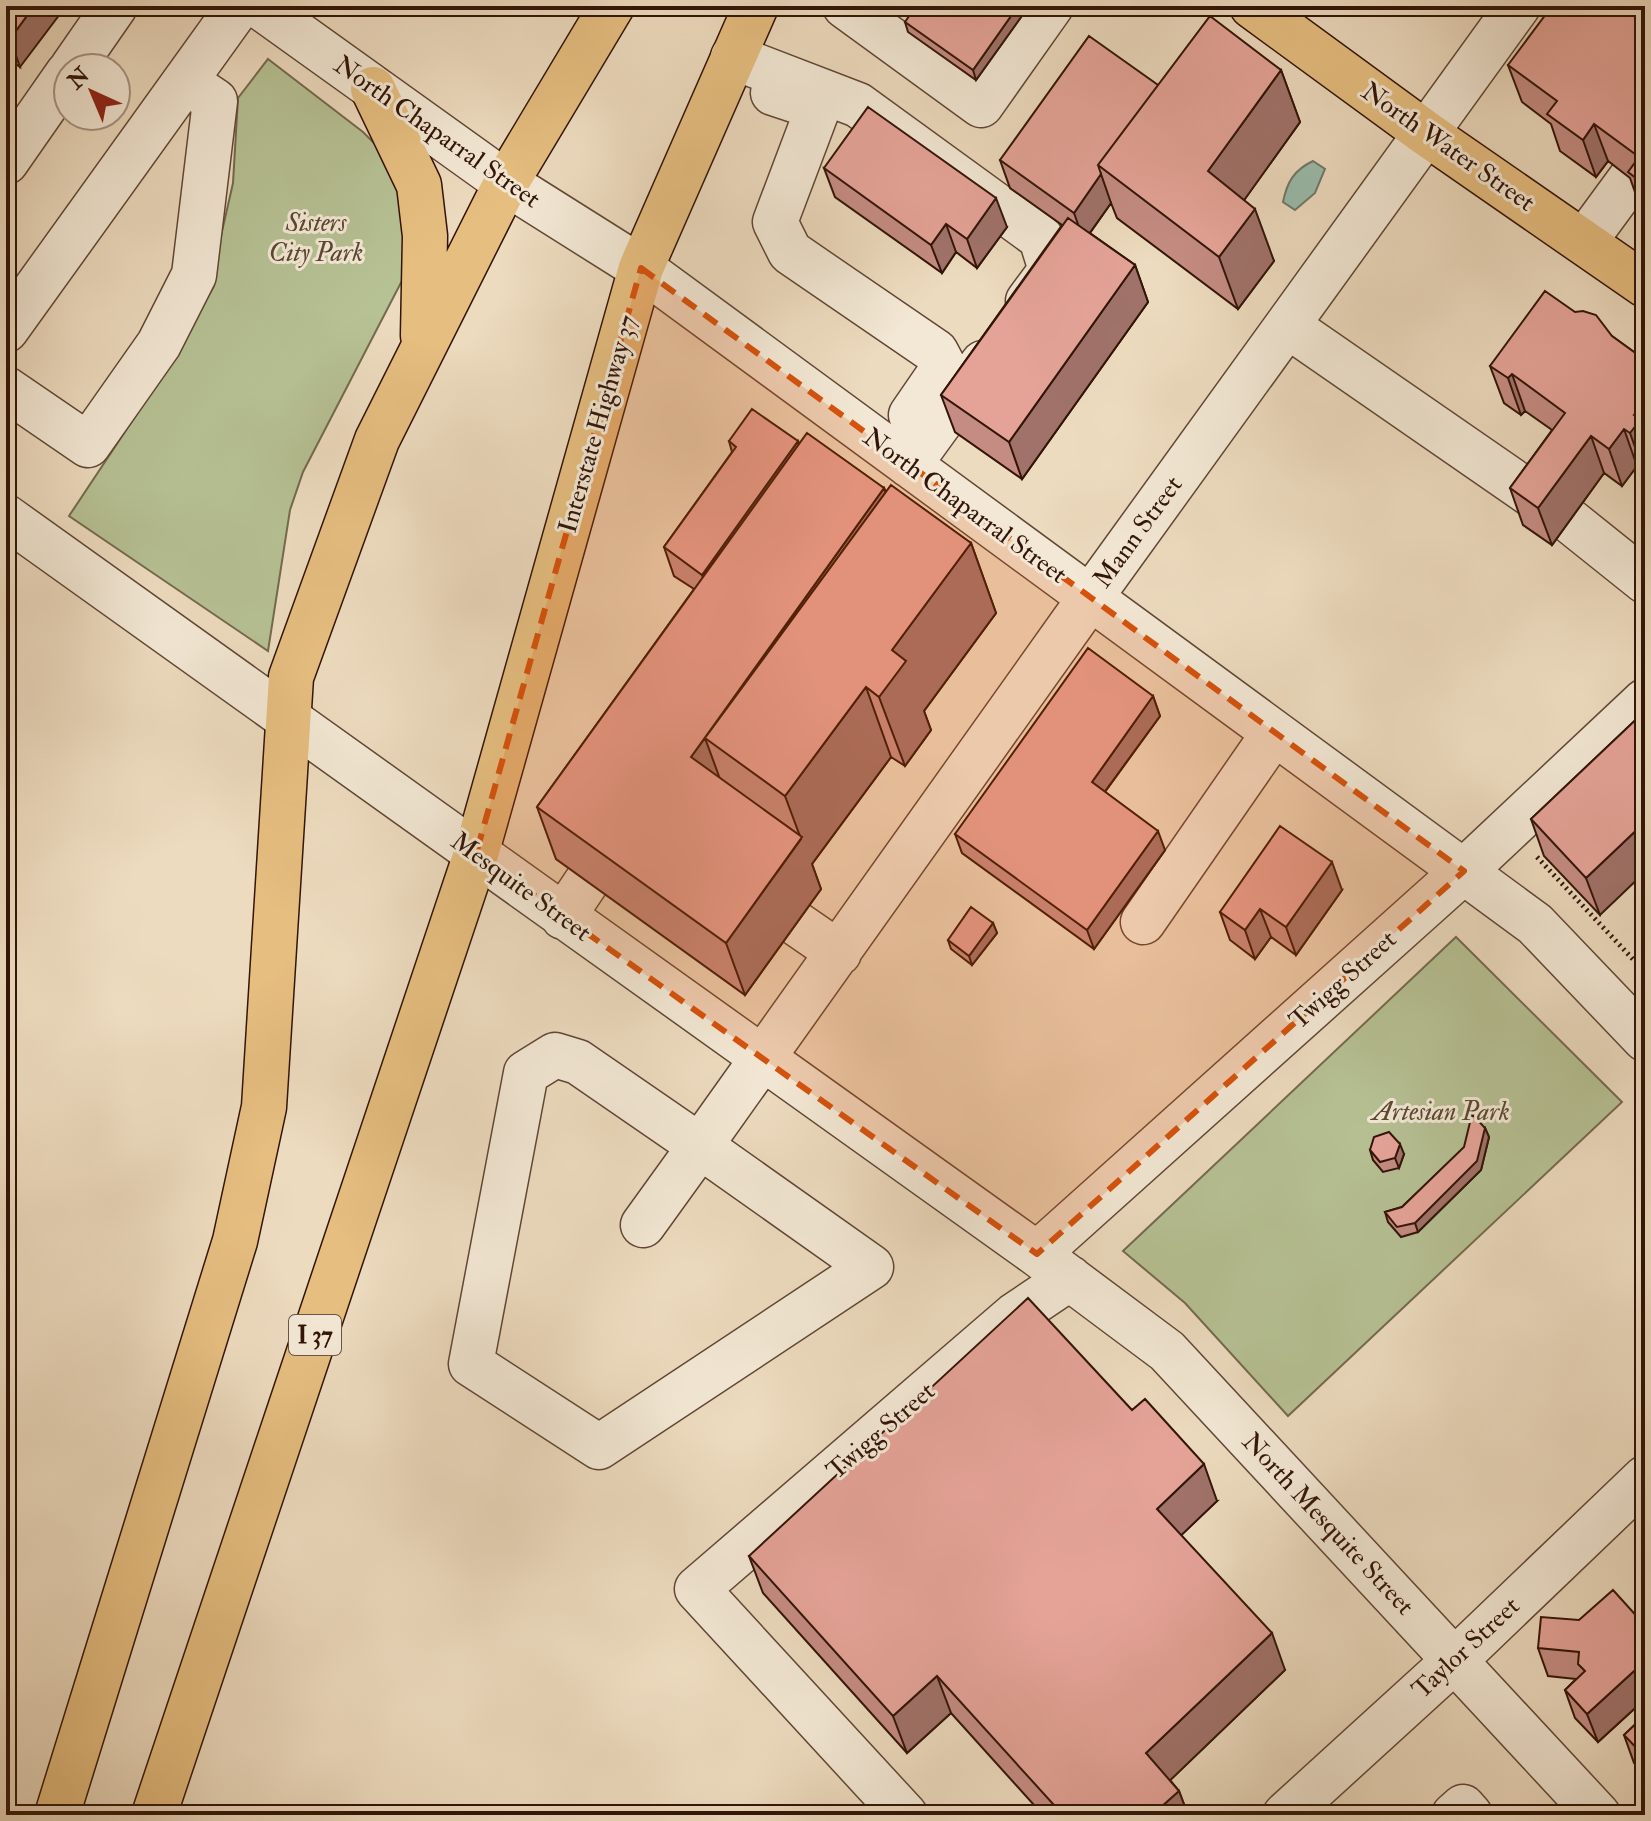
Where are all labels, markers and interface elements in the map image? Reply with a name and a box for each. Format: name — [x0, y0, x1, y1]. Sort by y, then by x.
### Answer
street label: North Chaparral Street — [327, 49, 546, 216]
north arrow — [52, 52, 132, 132]
text: N — [61, 61, 96, 96]
street label: North Water Street — [1355, 75, 1541, 219]
park label: Sisters City Park — [269, 207, 363, 269]
street label: Interstate Highway 37 — [552, 311, 644, 537]
street label: North Chaparral Street — [856, 421, 1073, 592]
street label: Mann Street — [1087, 470, 1189, 594]
street label: Mesquite Street — [445, 825, 597, 949]
street label: Twigg Street — [1283, 924, 1403, 1036]
park label: Artesian Park — [1369, 1096, 1510, 1128]
road number: I 37 — [289, 1315, 341, 1355]
street label: Twigg Street — [820, 1375, 942, 1487]
street label: North Mesquite Street — [1235, 1426, 1421, 1622]
street label: Taylor Street — [1406, 1590, 1526, 1706]

